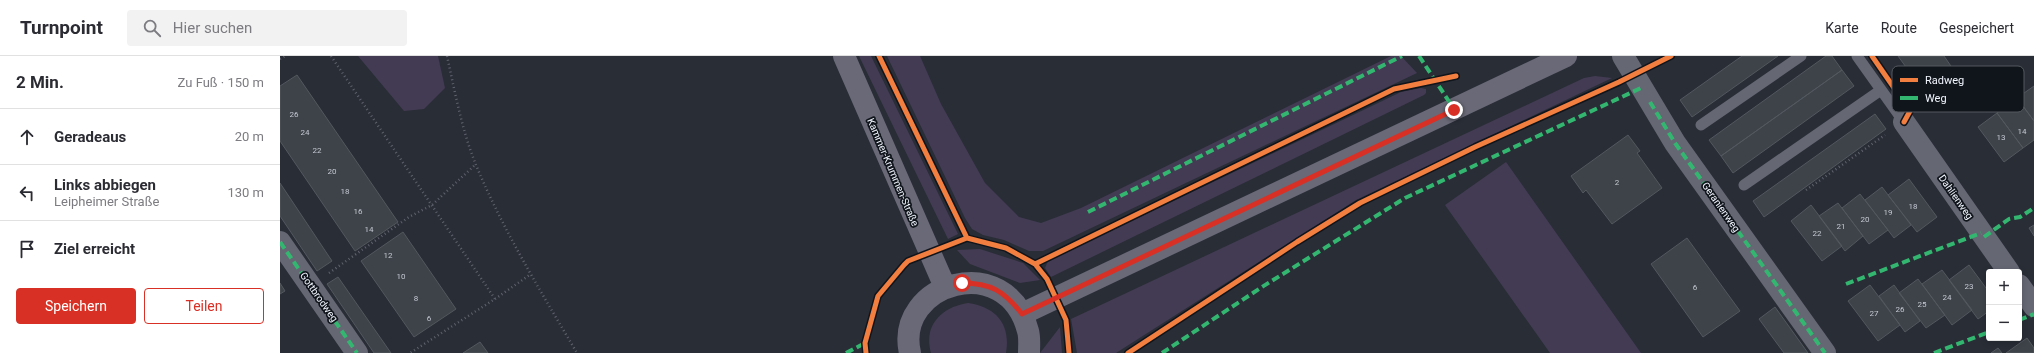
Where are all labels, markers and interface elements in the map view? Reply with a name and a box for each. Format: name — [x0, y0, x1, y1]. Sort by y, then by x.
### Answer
search box — [127, 10, 407, 46]
text: Turnpoint — [20, 16, 103, 39]
icon: search — [141, 17, 163, 39]
text: Hier suchen — [173, 19, 252, 37]
text: Karte — [1825, 20, 1859, 36]
text: Route — [1881, 20, 1917, 36]
text: Gespeichert — [1939, 20, 2014, 36]
legend — [1892, 66, 2024, 112]
text: 2 Min. — [16, 72, 64, 92]
text: Radweg — [1925, 74, 1964, 87]
text: Zu Fuß · 150 m — [178, 75, 264, 90]
text: Weg — [1925, 92, 1947, 105]
route end — [1445, 101, 1463, 119]
house number: 26 — [290, 110, 299, 119]
street label: Kammer-Krummen-Straße — [865, 116, 921, 228]
icon: ahead — [16, 126, 38, 148]
house number: 14 — [2018, 127, 2027, 136]
text: Geradeaus — [54, 128, 126, 146]
house number: 24 — [301, 128, 310, 137]
text: 20 m — [235, 129, 264, 144]
house number: 13 — [1997, 133, 2006, 142]
house number: 22 — [313, 146, 322, 155]
house number: 20 — [328, 167, 337, 176]
street label: Dahlienweg — [1937, 173, 1975, 221]
text: Links abbiegen — [54, 176, 156, 194]
house number: 2 — [1615, 178, 1620, 187]
street label: Geranienweg — [1700, 180, 1742, 234]
icon: left — [16, 182, 38, 204]
text: 130 m — [227, 185, 264, 200]
house number: 18 — [341, 187, 350, 196]
text: Leipheimer Straße — [54, 194, 159, 209]
house number: 18 — [1909, 202, 1918, 211]
house number: 16 — [354, 207, 363, 216]
house number: 19 — [1884, 208, 1893, 217]
house number: 20 — [1861, 215, 1870, 224]
house number: 21 — [1837, 222, 1846, 231]
house number: 14 — [365, 225, 374, 234]
house number: 22 — [1813, 229, 1822, 238]
icon: arrive — [16, 238, 38, 260]
text: Ziel erreicht — [54, 240, 135, 258]
house number: 12 — [384, 251, 393, 260]
map controls — [1986, 269, 2022, 341]
button: + — [1986, 269, 2022, 305]
street label: Gottbrodweg — [298, 270, 340, 324]
house number: 10 — [397, 272, 406, 281]
route start — [953, 274, 971, 292]
house number: 23 — [1965, 282, 1974, 291]
house number: 6 — [1693, 283, 1698, 292]
button: Speichern — [16, 288, 136, 324]
button: Teilen — [144, 288, 264, 324]
house number: 24 — [1943, 293, 1952, 302]
house number: 8 — [414, 294, 419, 303]
house number: 25 — [1918, 300, 1927, 309]
house number: 26 — [1896, 305, 1905, 314]
button: − — [1986, 305, 2022, 341]
house number: 27 — [1870, 309, 1879, 318]
house number: 6 — [427, 314, 432, 323]

